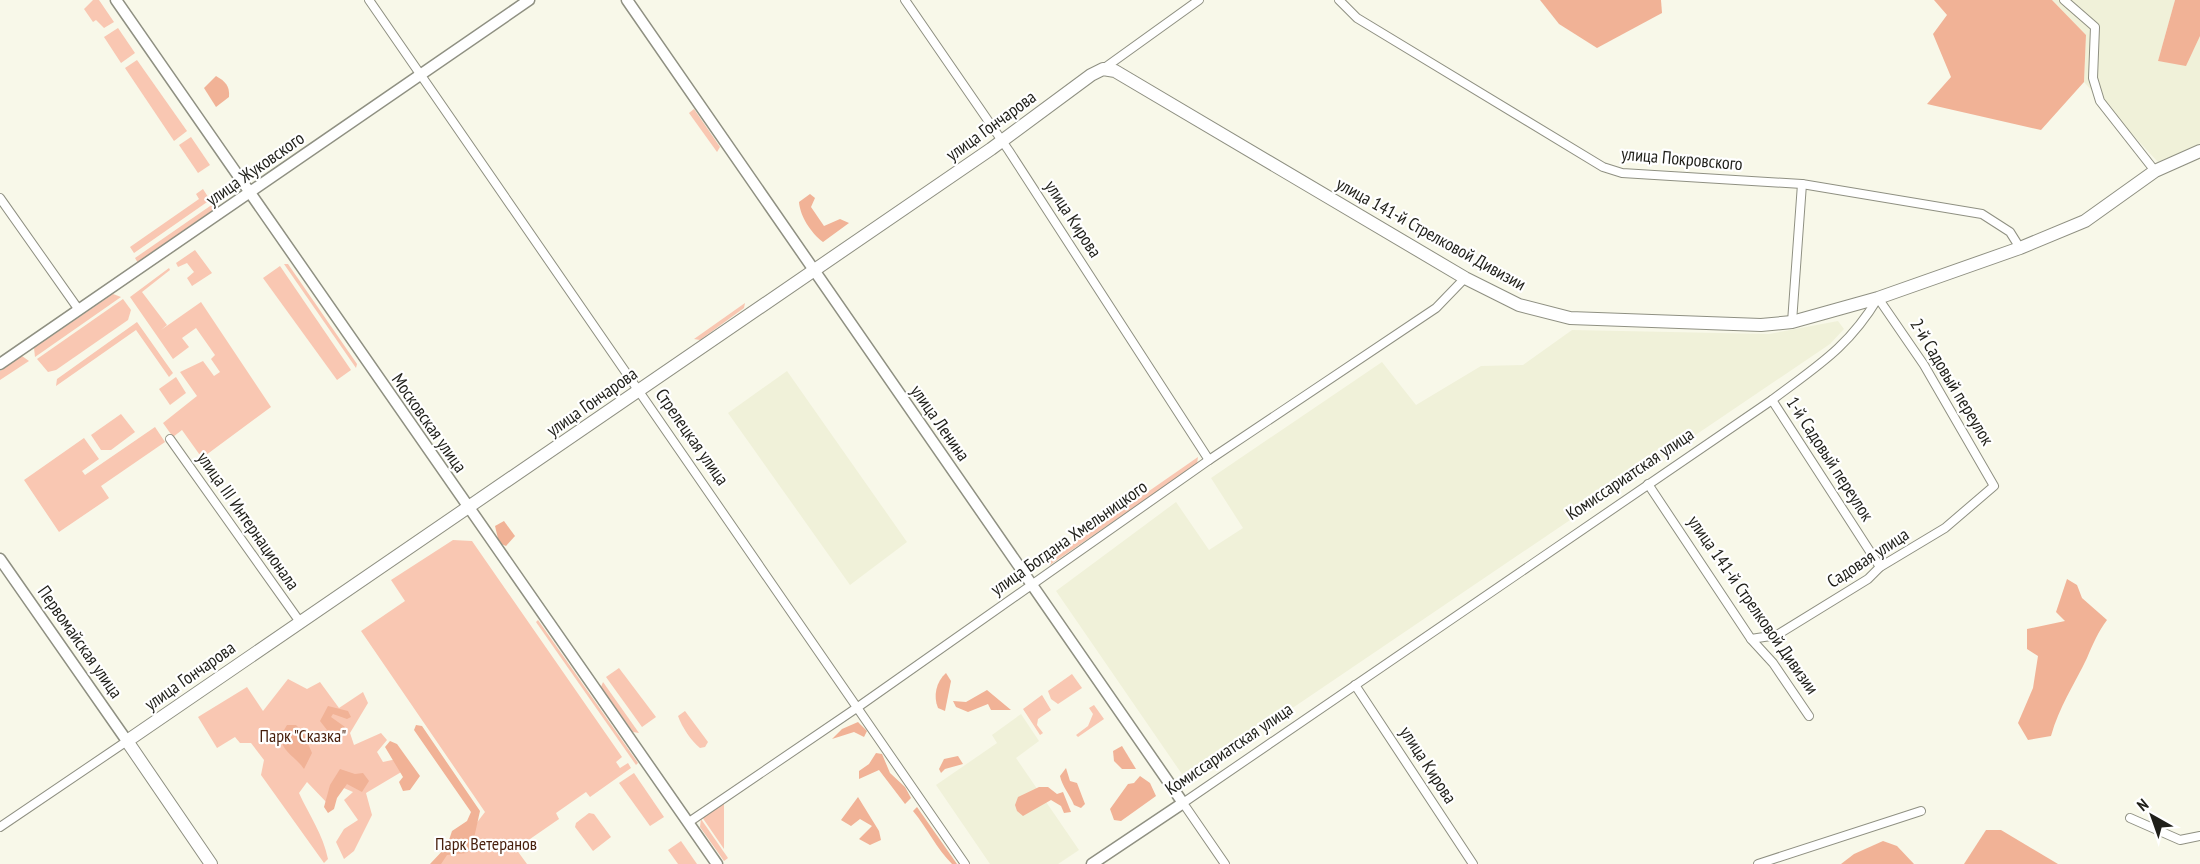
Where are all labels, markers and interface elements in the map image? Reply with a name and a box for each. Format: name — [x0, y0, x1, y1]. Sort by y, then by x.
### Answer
street label: улица Гончарова — [941, 85, 1040, 166]
street label: улица Жуковского — [201, 126, 309, 211]
street label: улица Покровского — [1620, 142, 1744, 175]
street label: улица 141-й Стрелковой Дивизии — [1332, 172, 1530, 295]
street label: улица Кирова — [1040, 176, 1107, 262]
street label: 2-й Садовый переулок — [1906, 314, 1999, 449]
street label: улица Гончарова — [542, 362, 642, 441]
street label: Московская улица — [387, 369, 472, 477]
street label: улица Ленина — [906, 380, 975, 465]
street label: Стрелецкая улица — [651, 384, 734, 489]
street label: 1-й Садовый переулок — [1782, 392, 1879, 525]
street label: Комиссариатская улица — [1561, 422, 1698, 525]
street label: улица III Интернационала — [192, 447, 305, 594]
street label: улица Богдана Хмельницкого — [986, 475, 1152, 600]
street label: улица 141-й Стрелковой Дивизии — [1683, 511, 1824, 699]
street label: Садовая улица — [1822, 523, 1913, 593]
street label: Первомайская улица — [33, 581, 128, 703]
street label: улица Гончарова — [140, 636, 240, 715]
street label: Комиссариатская улица — [1160, 697, 1297, 800]
street label: улица Кирова — [1395, 722, 1462, 808]
park label: Парк "Сказка" — [260, 724, 346, 747]
north arrow — [2122, 786, 2182, 846]
text: N — [2133, 794, 2152, 815]
park label: Парк Ветеранов — [435, 832, 537, 855]

